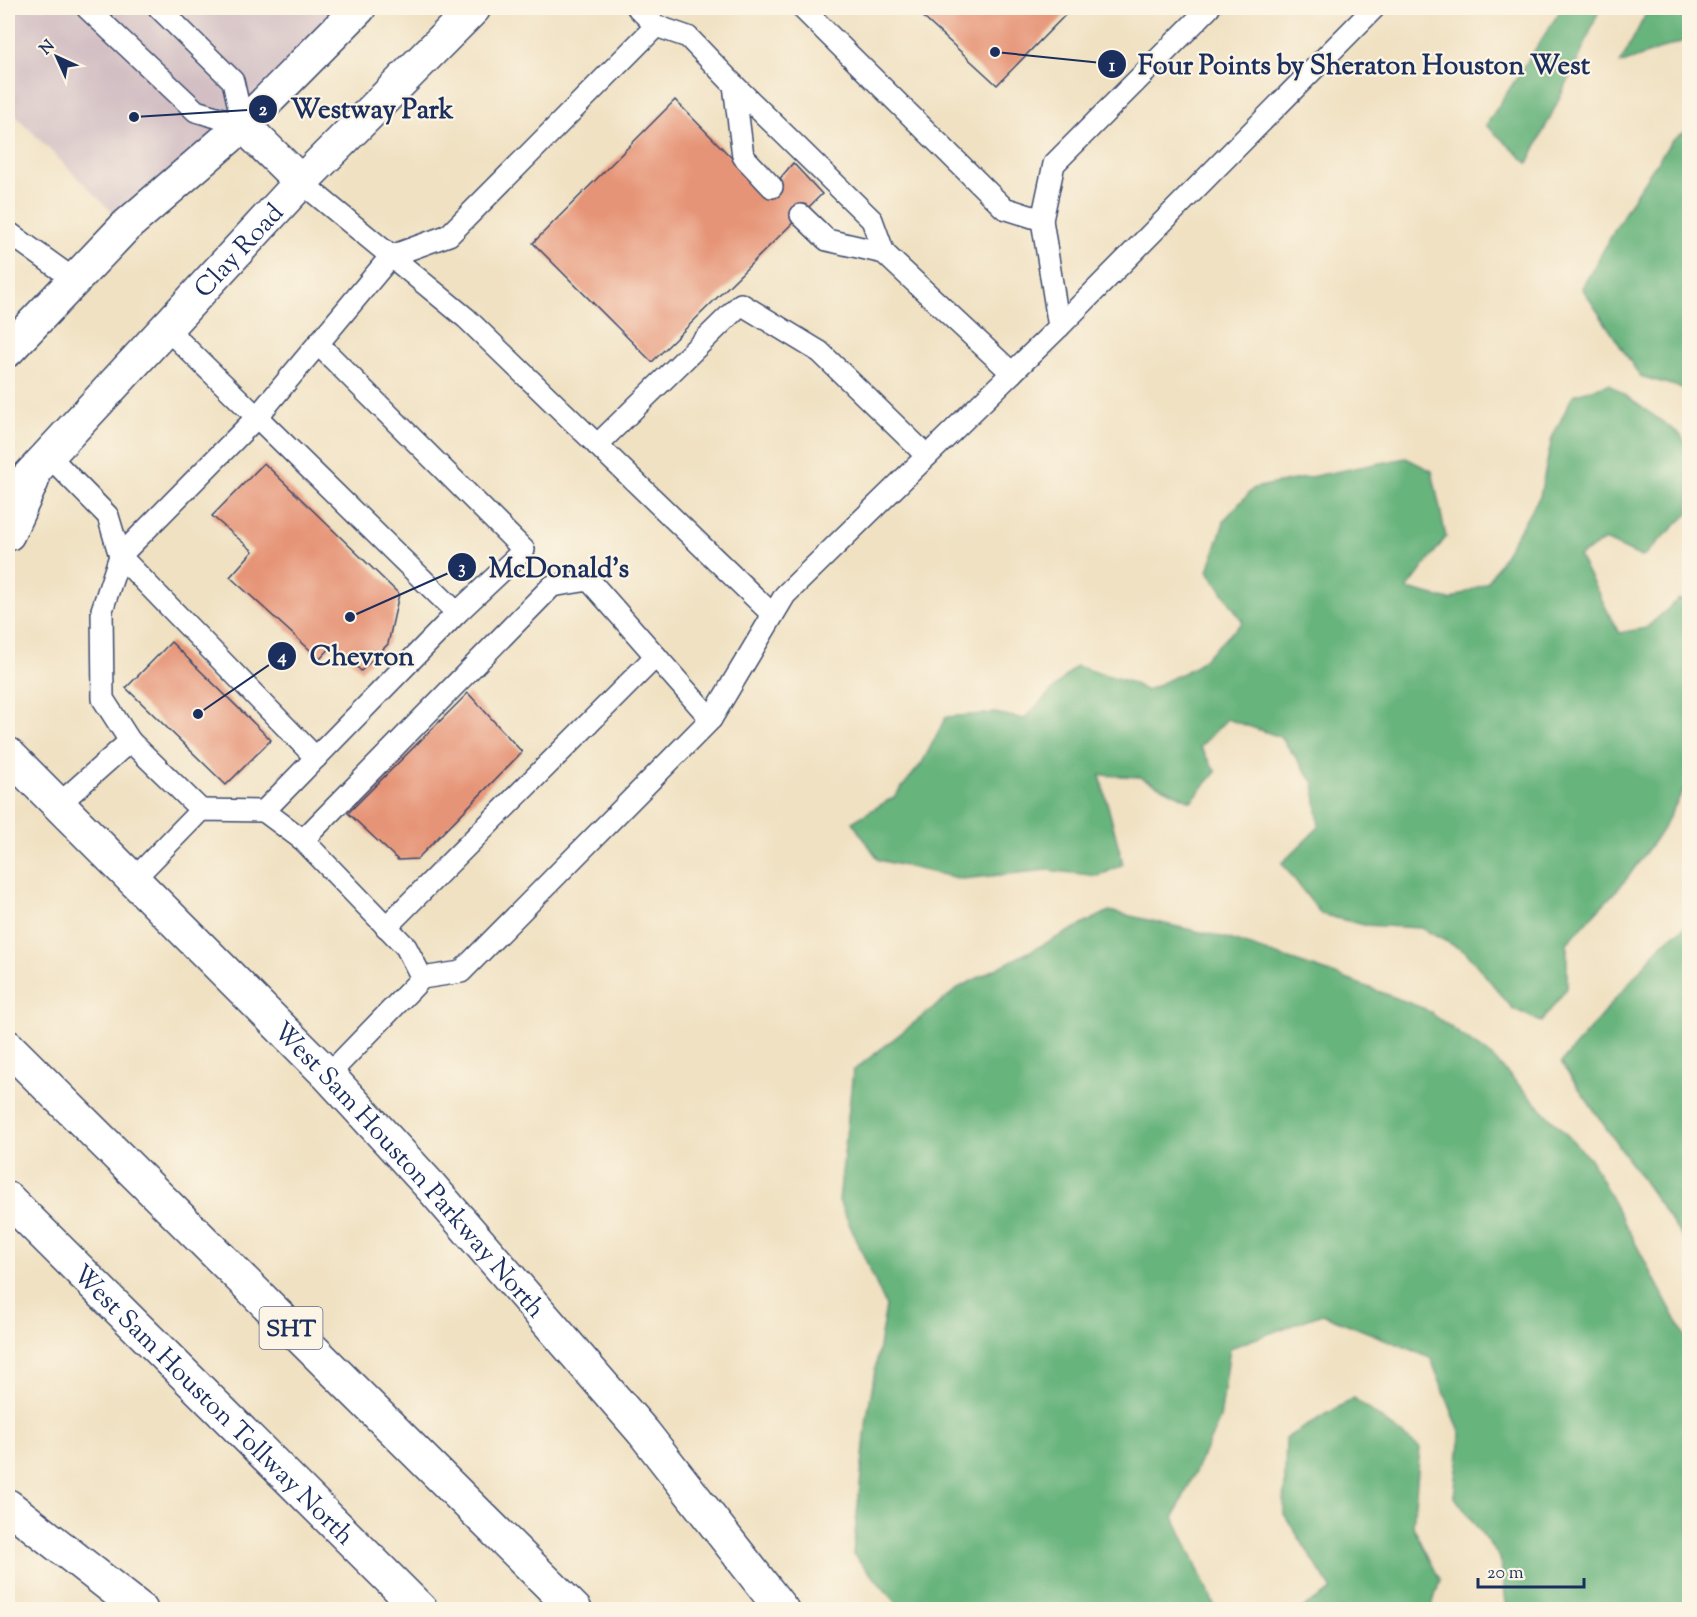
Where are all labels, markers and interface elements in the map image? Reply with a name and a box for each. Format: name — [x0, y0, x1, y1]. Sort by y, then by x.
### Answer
north arrow — [27, 27, 87, 87]
text: N — [36, 35, 61, 61]
callout: Four Points by Sheraton Houston West — [1097, 42, 1602, 87]
text: Four Points by Sheraton Houston West — [1138, 48, 1591, 87]
text: 1 — [1109, 54, 1116, 80]
callout: Westway Park — [248, 86, 465, 131]
text: Westway Park — [291, 92, 454, 131]
text: 2 — [259, 98, 268, 124]
street label: Clay Road — [187, 196, 293, 307]
callout: McDonald's — [447, 545, 642, 590]
text: McDonald's — [489, 551, 630, 590]
text: 3 — [458, 556, 466, 582]
callout: Chevron — [267, 633, 426, 678]
text: Chevron — [310, 639, 414, 678]
text: 4 — [276, 645, 287, 671]
street label: West Sam Houston Parkway North — [264, 1014, 553, 1327]
street label: West Sam Houston Tollway North — [63, 1257, 362, 1555]
road number: SHT — [260, 1307, 322, 1349]
scale bar — [1478, 1551, 1584, 1589]
text: 20 m — [1487, 1561, 1524, 1587]

